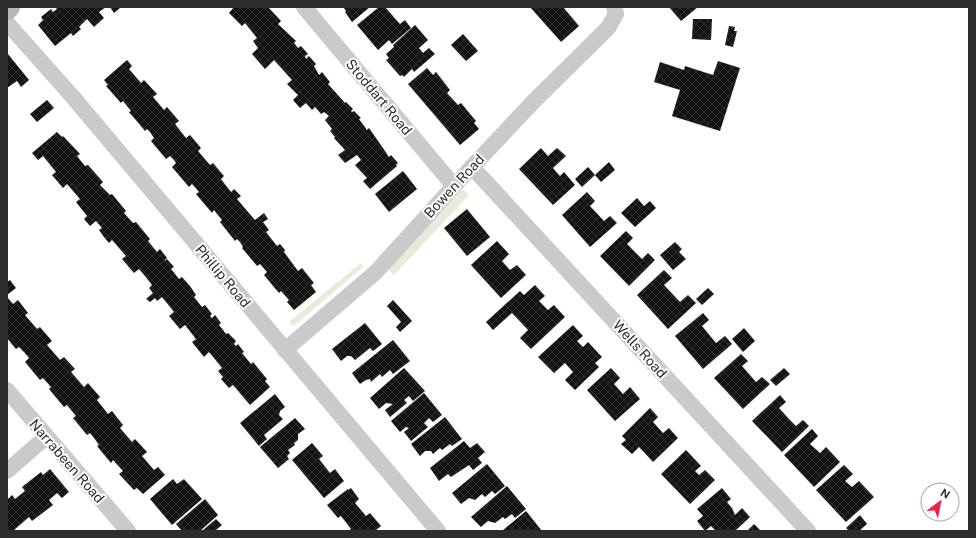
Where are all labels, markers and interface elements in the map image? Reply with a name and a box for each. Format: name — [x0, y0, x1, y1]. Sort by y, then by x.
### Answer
street label: Stoddart Road — [343, 56, 415, 138]
street label: Bowen Road — [421, 151, 487, 221]
street label: Phillip Road — [192, 241, 254, 311]
street label: Wells Road — [610, 317, 670, 381]
street label: Narrabeen Road — [26, 416, 108, 506]
north arrow — [920, 482, 960, 522]
text: N — [938, 486, 952, 501]

